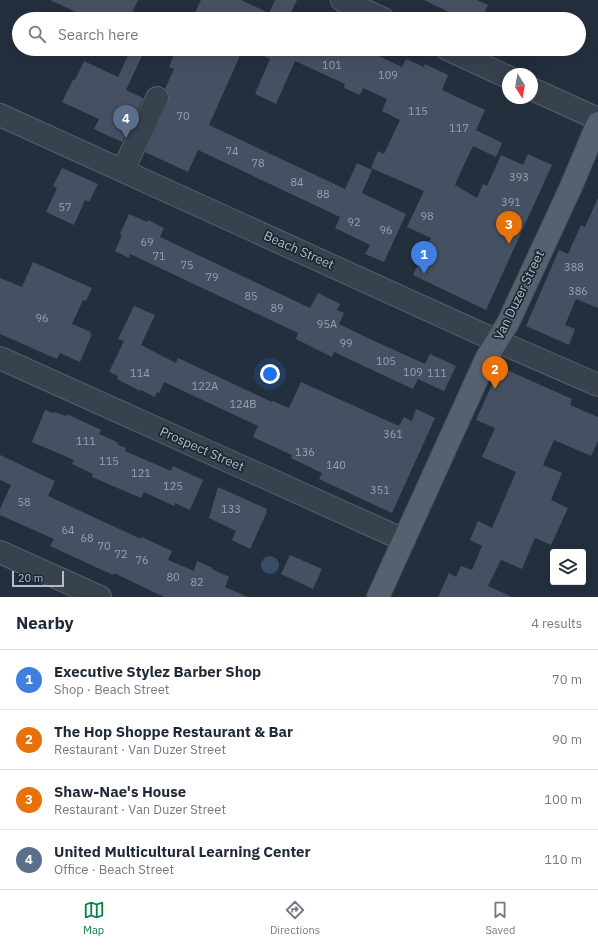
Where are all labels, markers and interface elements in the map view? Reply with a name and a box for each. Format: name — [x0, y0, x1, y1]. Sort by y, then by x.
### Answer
search box — [12, 12, 586, 56]
icon: search — [26, 23, 48, 45]
text: Search here — [58, 25, 138, 44]
house number: 101 — [322, 58, 342, 72]
house number: 109 — [378, 68, 398, 82]
north arrow — [502, 68, 538, 104]
house number: 115 — [408, 104, 428, 118]
pin: 4 — [113, 105, 139, 138]
house number: 70 — [176, 109, 190, 123]
house number: 117 — [449, 121, 469, 135]
house number: 74 — [225, 144, 239, 158]
house number: 78 — [251, 156, 265, 170]
house number: 393 — [509, 170, 529, 184]
house number: 84 — [290, 175, 304, 189]
house number: 88 — [316, 187, 330, 201]
house number: 391 — [501, 195, 521, 209]
house number: 57 — [58, 200, 72, 214]
house number: 98 — [420, 209, 434, 223]
pin: 3 — [496, 211, 522, 244]
house number: 92 — [347, 215, 361, 229]
house number: 96 — [379, 223, 393, 237]
street label: Beach Street — [261, 227, 337, 273]
house number: 69 — [140, 235, 154, 249]
pin: 1 — [411, 241, 437, 274]
street label: Van Duzer Street — [490, 247, 548, 343]
house number: 71 — [152, 249, 166, 263]
house number: 75 — [180, 258, 194, 272]
house number: 388 — [564, 260, 584, 274]
house number: 79 — [205, 270, 219, 284]
house number: 386 — [568, 284, 588, 298]
house number: 85 — [244, 289, 258, 303]
house number: 89 — [270, 301, 284, 315]
house number: 96 — [35, 311, 49, 325]
house number: 95A — [317, 317, 337, 331]
house number: 99 — [339, 336, 353, 350]
house number: 105 — [376, 354, 396, 368]
pin: 2 — [482, 356, 508, 389]
your location — [260, 364, 280, 384]
house number: 109 — [403, 365, 423, 379]
house number: 114 — [130, 366, 150, 380]
house number: 111 — [427, 366, 447, 380]
house number: 122A — [192, 379, 218, 393]
house number: 124B — [230, 397, 256, 411]
street label: Prospect Street — [157, 423, 247, 475]
house number: 361 — [383, 427, 403, 441]
house number: 111 — [76, 434, 96, 448]
house number: 136 — [295, 445, 315, 459]
house number: 115 — [99, 454, 119, 468]
house number: 140 — [326, 458, 346, 472]
house number: 121 — [131, 466, 151, 480]
house number: 125 — [163, 479, 183, 493]
house number: 351 — [370, 483, 390, 497]
house number: 58 — [17, 495, 31, 509]
house number: 133 — [221, 502, 241, 516]
house number: 64 — [61, 523, 75, 537]
house number: 68 — [80, 531, 94, 545]
house number: 70 — [97, 539, 111, 553]
house number: 72 — [114, 547, 128, 561]
map controls — [550, 549, 586, 585]
button: layers — [550, 549, 586, 585]
house number: 76 — [135, 553, 149, 567]
scale bar — [12, 569, 64, 588]
house number: 80 — [166, 570, 180, 584]
text: 20 m — [18, 571, 43, 585]
house number: 82 — [190, 575, 204, 589]
text: Nearby — [16, 612, 74, 634]
text: 4 results — [531, 615, 582, 632]
text: Executive Stylez Barber Shop — [54, 662, 261, 681]
text: 1 — [25, 671, 33, 688]
text: 70 m — [552, 671, 582, 688]
text: Shop · Beach Street — [54, 681, 169, 698]
text: The Hop Shoppe Restaurant & Bar — [54, 722, 293, 741]
text: 2 — [25, 731, 33, 748]
text: 90 m — [552, 731, 582, 748]
text: Restaurant · Van Duzer Street — [54, 741, 226, 758]
text: Shaw-Nae's House — [54, 782, 186, 801]
text: 3 — [25, 791, 33, 808]
text: 100 m — [544, 791, 582, 808]
text: Restaurant · Van Duzer Street — [54, 801, 226, 818]
text: United Multicultural Learning Center — [54, 842, 311, 861]
text: 4 — [25, 851, 33, 868]
text: 110 m — [544, 851, 582, 868]
text: Office · Beach Street — [54, 861, 174, 878]
tab: Map — [83, 899, 105, 937]
tab: Directions — [270, 899, 320, 937]
tab: Saved — [485, 899, 515, 937]

